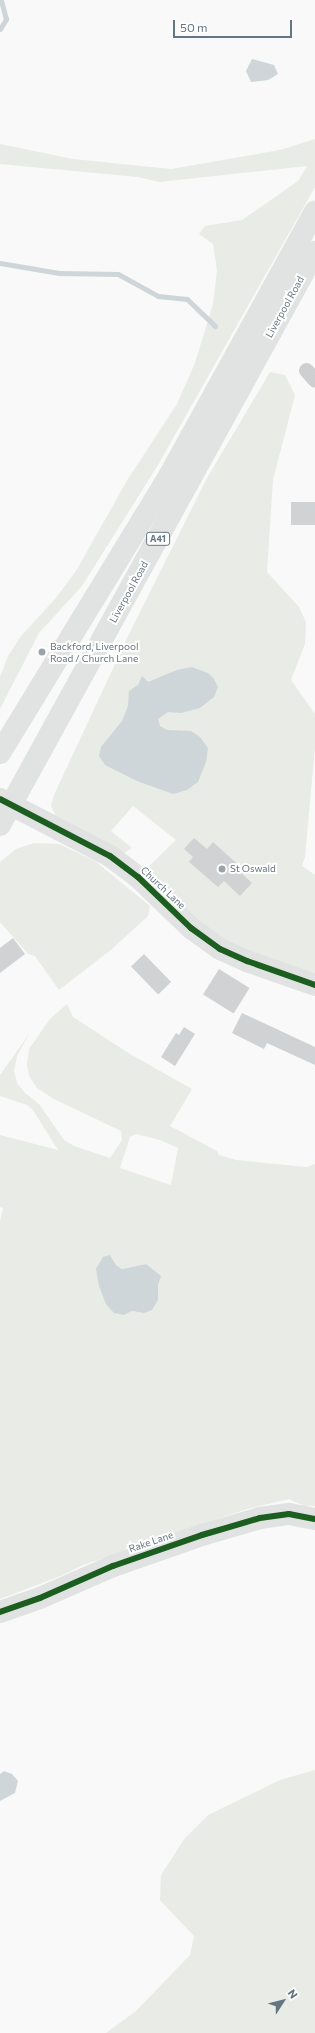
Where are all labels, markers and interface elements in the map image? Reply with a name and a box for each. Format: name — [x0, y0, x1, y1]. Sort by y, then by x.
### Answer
scale bar — [175, 12, 294, 38]
text: 50 m — [180, 20, 208, 34]
street label: Liverpool Road — [263, 274, 307, 340]
road number: A41 — [146, 532, 170, 546]
street label: Liverpool Road — [107, 559, 151, 625]
place label: Backford, Liverpool Road / Church Lane — [50, 640, 138, 664]
marker: Backford, Liverpool Road / Church Lane — [37, 647, 47, 657]
place label: St Oswald — [230, 863, 276, 875]
street label: Church Lane — [138, 864, 188, 912]
marker: St Oswald — [217, 864, 227, 874]
street label: Rake Lane — [127, 1529, 175, 1555]
north arrow — [263, 1981, 303, 2021]
text: N — [285, 1986, 301, 2001]

